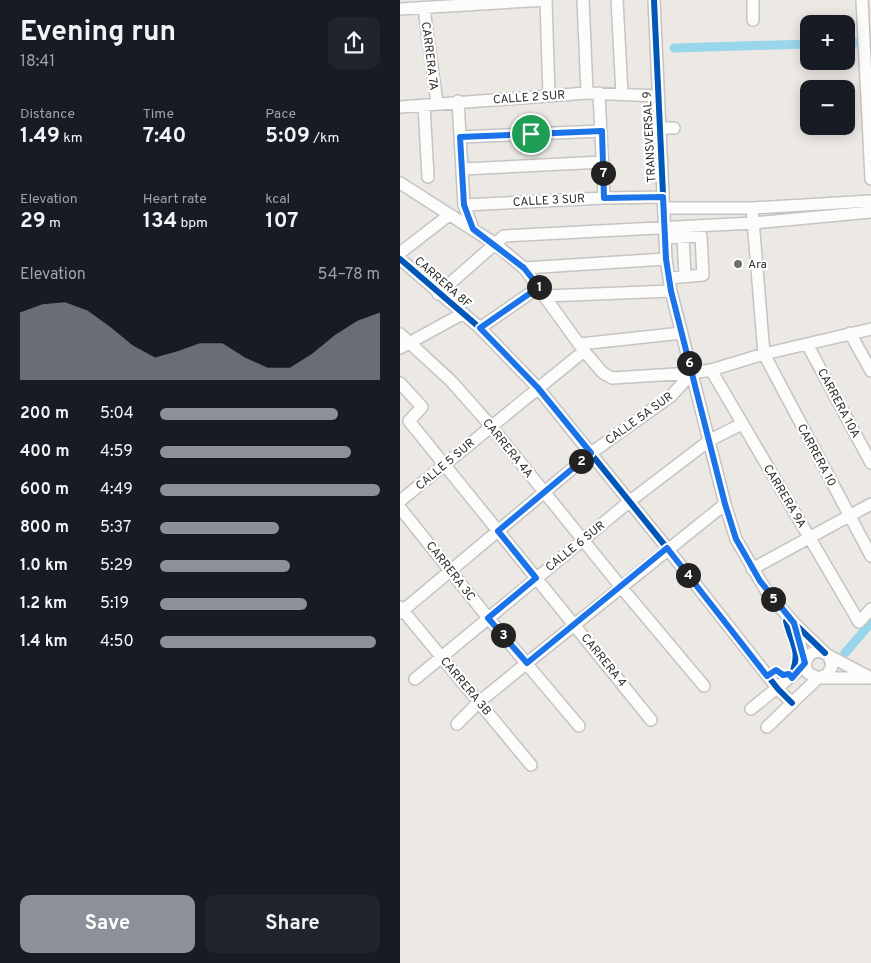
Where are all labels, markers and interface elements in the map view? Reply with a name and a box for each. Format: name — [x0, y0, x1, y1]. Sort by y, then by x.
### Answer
text: Evening run — [20, 15, 176, 51]
map controls — [800, 15, 855, 135]
button: + — [800, 15, 855, 70]
button: share — [328, 17, 380, 69]
street label: CARRERA 7A — [417, 21, 441, 91]
text: 18:41 — [20, 52, 55, 72]
button: − — [800, 80, 855, 135]
street label: CALLE 2 SUR — [492, 87, 566, 109]
street label: TRANSVERSAL 9 — [640, 91, 660, 183]
text: Distance — [20, 106, 75, 123]
text: Time — [143, 106, 174, 123]
text: Pace — [265, 106, 296, 123]
pin — [510, 113, 552, 155]
icon: arrive — [517, 120, 545, 148]
text: 1.49 — [20, 123, 60, 150]
text: 7:40 — [143, 123, 186, 150]
text: 5:09 — [265, 123, 310, 150]
text: km — [60, 130, 83, 147]
text: /km — [310, 130, 339, 147]
pin: 7 — [590, 160, 616, 186]
text: 7 — [600, 165, 607, 182]
text: Elevation — [20, 191, 78, 208]
text: Heart rate — [143, 191, 207, 208]
text: kcal — [265, 191, 290, 208]
street label: CALLE 3 SUR — [513, 191, 586, 211]
text: 29 — [20, 208, 46, 235]
text: 134 — [143, 208, 177, 235]
text: 107 — [265, 208, 298, 235]
text: m — [46, 215, 61, 232]
text: bpm — [177, 215, 208, 232]
street label: CARRERA 8F — [410, 254, 474, 312]
place label: Ara — [748, 257, 767, 273]
marker: Ara — [732, 258, 744, 270]
text: Elevation — [20, 265, 86, 285]
text: 54–78 m — [317, 265, 380, 285]
pin: 1 — [526, 274, 552, 300]
text: 1 — [537, 279, 542, 296]
pin: 6 — [676, 350, 702, 376]
text: 6 — [685, 355, 694, 372]
street label: CARRERA 10A — [813, 366, 863, 441]
street label: CALLE 5A SUR — [603, 389, 677, 449]
text: 200 m — [20, 404, 69, 424]
text: 5:04 — [100, 404, 134, 424]
street label: CARRERA 4A — [478, 416, 536, 482]
street label: CARRERA 10 — [793, 421, 839, 490]
street label: CALLE 5 SUR — [413, 435, 479, 494]
text: 400 m — [20, 442, 69, 462]
text: 4:59 — [100, 442, 133, 462]
pin: 2 — [568, 448, 594, 474]
text: 2 — [577, 453, 586, 470]
street label: CARRERA 9A — [759, 462, 809, 531]
text: 600 m — [20, 480, 69, 500]
text: 4:49 — [100, 480, 133, 500]
text: 800 m — [20, 518, 69, 538]
text: 5:37 — [100, 518, 131, 538]
street label: CALLE 6 SUR — [543, 518, 609, 576]
street label: CARRERA 3C — [422, 539, 479, 605]
text: 1.0 km — [20, 556, 68, 576]
text: 5:29 — [100, 556, 133, 576]
pin: 4 — [676, 562, 700, 588]
text: 4 — [684, 567, 693, 584]
pin: 5 — [760, 586, 786, 612]
text: 5 — [769, 591, 778, 608]
text: 1.2 km — [20, 594, 67, 614]
text: 5:19 — [100, 594, 129, 614]
pin: 3 — [490, 622, 516, 648]
text: 3 — [499, 627, 508, 644]
street label: CARRERA 4 — [577, 631, 630, 691]
text: 1.4 km — [20, 632, 68, 652]
text: 4:50 — [100, 632, 134, 652]
street label: CARRERA 3B — [436, 654, 494, 719]
button: Save — [20, 895, 195, 953]
button: Share — [205, 895, 380, 953]

